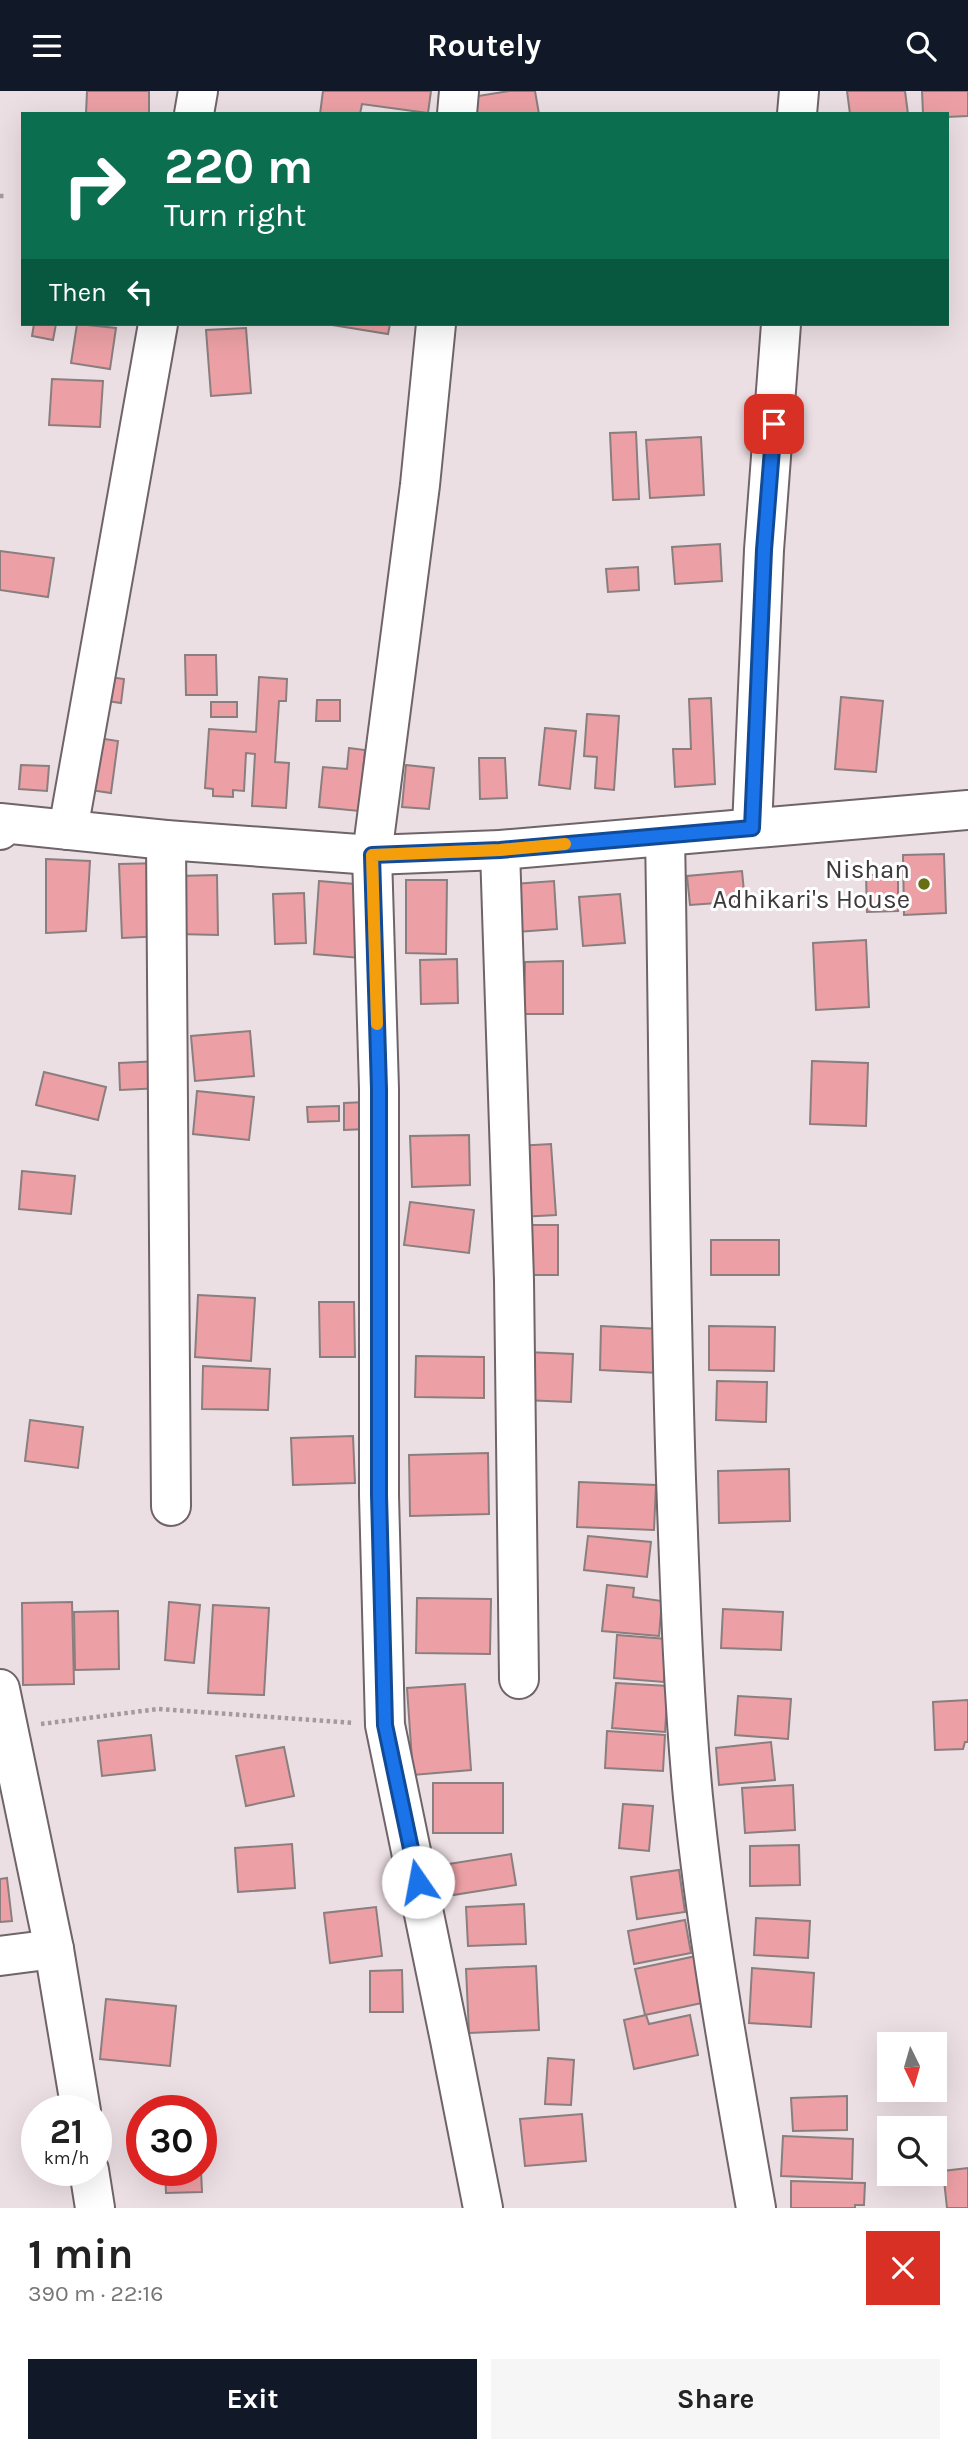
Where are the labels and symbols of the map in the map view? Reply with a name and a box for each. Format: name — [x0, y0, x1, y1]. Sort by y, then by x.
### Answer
pin — [744, 394, 804, 454]
place label: Nishan Adhikari's House — [712, 854, 910, 915]
marker: Nishan Adhikari's House — [916, 876, 932, 892]
position arrow — [381, 1845, 455, 1919]
north arrow — [877, 2032, 947, 2102]
speed limit sign: 30 — [126, 2095, 217, 2186]

